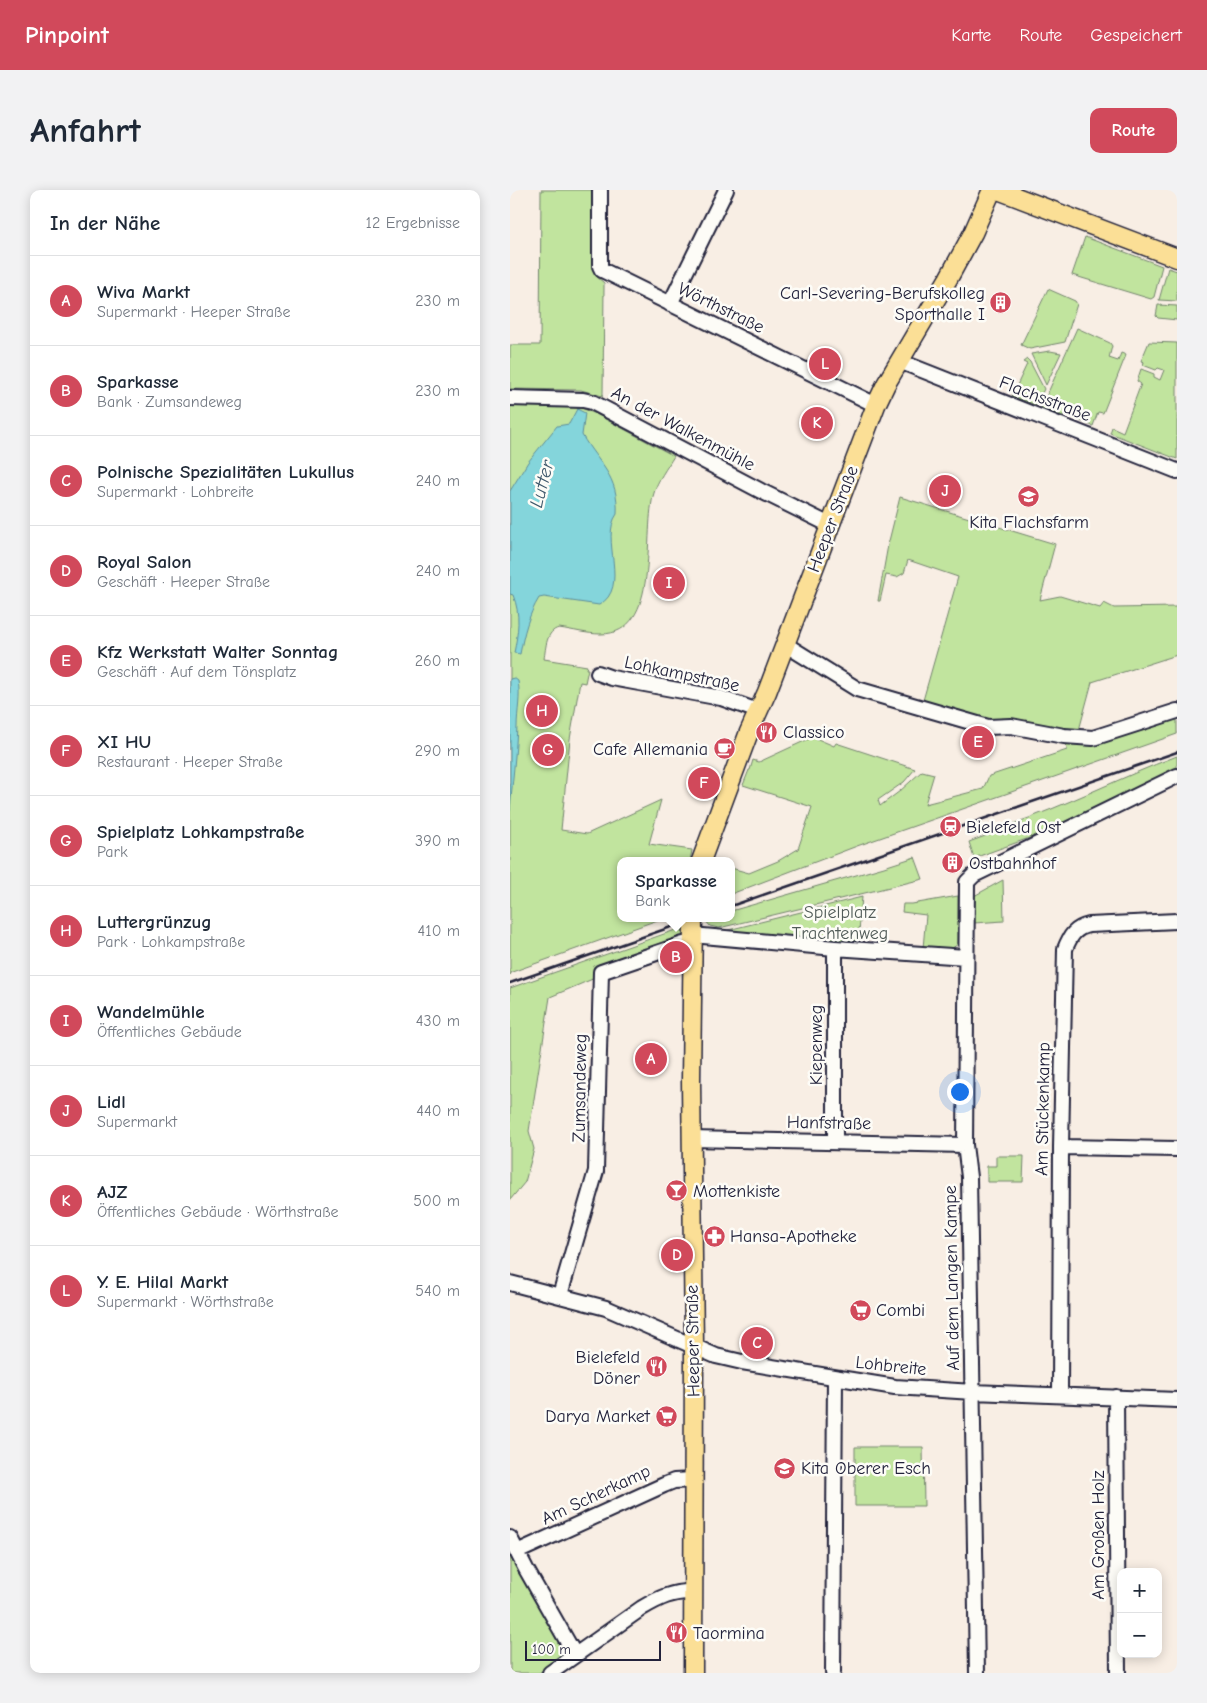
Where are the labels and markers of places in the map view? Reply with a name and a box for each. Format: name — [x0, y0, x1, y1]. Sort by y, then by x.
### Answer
place label: Carl-Severing-Berufskolleg Sporthalle I — [780, 283, 985, 325]
building icon: Carl-Severing-Berufskolleg Sporthalle I — [989, 291, 1013, 315]
pin: L — [809, 345, 841, 383]
pin: K — [801, 404, 833, 442]
pin: J — [929, 472, 961, 510]
school or university icon: Kita Flachsfarm — [1017, 485, 1041, 509]
place label: Kita Flachsfarm — [969, 512, 1089, 533]
pin: I — [653, 564, 685, 602]
pin: H — [526, 692, 558, 730]
restaurant icon: Classico — [755, 720, 779, 744]
place label: Classico — [783, 722, 845, 743]
pin: E — [962, 723, 994, 761]
pin: G — [532, 731, 564, 769]
cafe icon: Cafe Allemania — [712, 737, 736, 761]
place label: Cafe Allemania — [593, 739, 708, 760]
pin: F — [688, 764, 720, 802]
station icon: Bielefeld Ost — [938, 815, 962, 839]
place label: Bielefeld Ost — [966, 817, 1061, 838]
building icon: Ostbahnhof — [941, 851, 965, 875]
place label: Ostbahnhof — [969, 853, 1057, 874]
pin: B — [660, 938, 692, 976]
pin: A — [635, 1040, 667, 1078]
bar icon: Mottenkiste — [665, 1179, 689, 1203]
place label: Mottenkiste — [693, 1181, 780, 1202]
pharmacy icon: Hansa-Apotheke — [702, 1224, 726, 1248]
place label: Hansa-Apotheke — [730, 1226, 857, 1247]
pin: D — [661, 1236, 693, 1274]
supermarket icon: Combi — [848, 1298, 872, 1322]
place label: Combi — [876, 1300, 925, 1321]
pin: C — [741, 1324, 773, 1362]
place label: Bielefeld Döner — [576, 1347, 641, 1389]
restaurant icon: Bielefeld Döner — [644, 1355, 668, 1379]
supermarket icon: Darya Market — [654, 1404, 678, 1428]
place label: Darya Market — [545, 1406, 651, 1427]
school or university icon: Kita Oberer Esch — [773, 1456, 797, 1480]
place label: Kita Oberer Esch — [801, 1458, 931, 1479]
restaurant icon: Taormina — [665, 1621, 689, 1645]
place label: Taormina — [693, 1623, 765, 1644]

